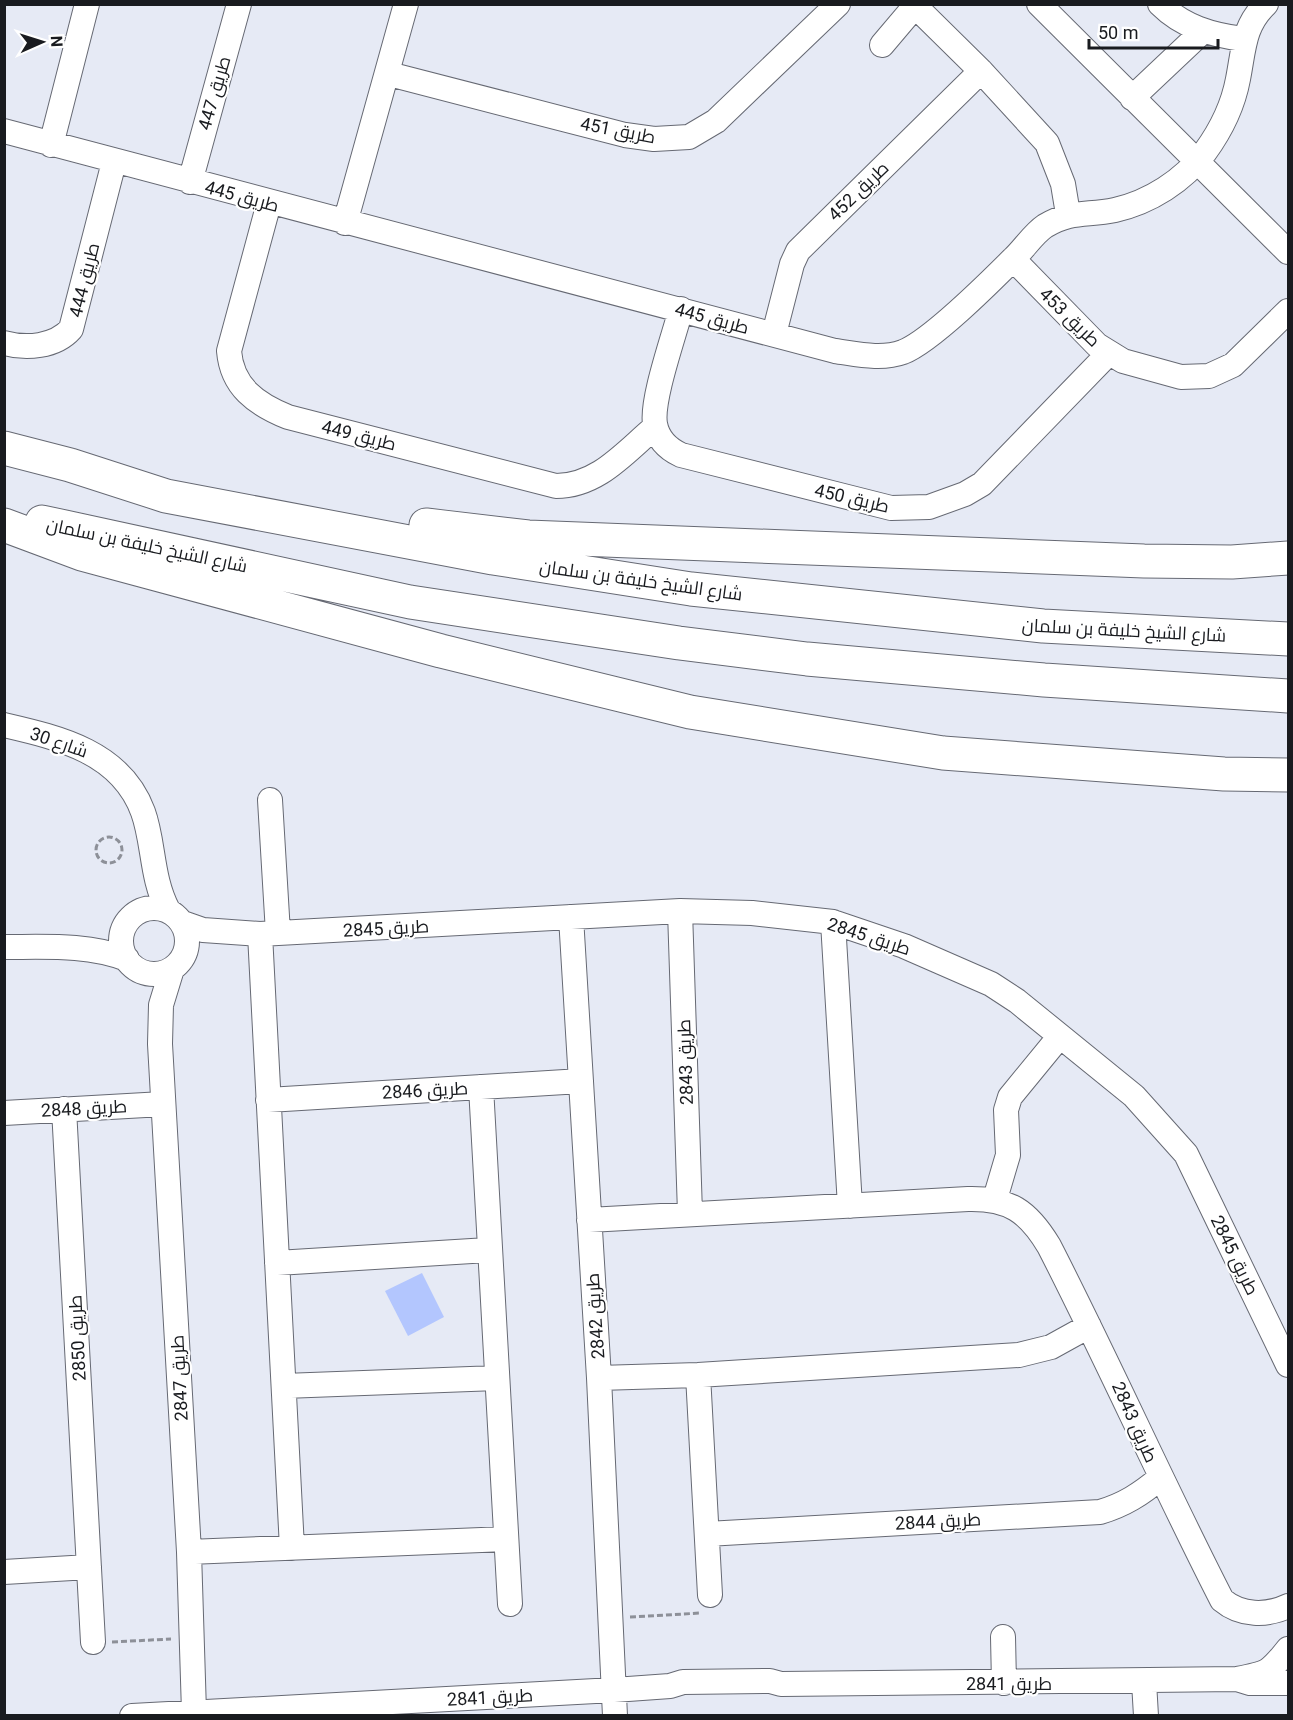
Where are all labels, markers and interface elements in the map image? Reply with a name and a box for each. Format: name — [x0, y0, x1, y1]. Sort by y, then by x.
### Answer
north arrow — [12, 12, 72, 72]
scale bar — [1089, 12, 1218, 50]
text: 50 m — [1098, 22, 1138, 43]
text: N — [47, 35, 66, 47]
street label: طريق 447 — [193, 54, 236, 133]
street label: طريق 451 — [578, 112, 657, 150]
street label: طريق 452 — [823, 157, 894, 226]
street label: طريق 445 — [202, 176, 281, 218]
street label: طريق 444 — [65, 241, 105, 320]
street label: طريق 453 — [1034, 283, 1105, 352]
street label: طريق 445 — [672, 298, 751, 340]
street label: طريق 449 — [319, 416, 398, 456]
street label: طريق 450 — [812, 479, 891, 519]
street label: شارع الشيخ خليفة بن سلمان — [44, 513, 249, 578]
street label: شارع الشيخ خليفة بن سلمان — [538, 555, 744, 607]
street label: شارع الشيخ خليفة بن سلمان — [1021, 614, 1227, 648]
street label: شارع 30 — [27, 722, 91, 764]
street label: طريق 2845 — [824, 913, 913, 961]
street label: طريق 2845 — [342, 915, 430, 943]
street label: طريق 2843 — [673, 1019, 699, 1105]
street label: طريق 2846 — [381, 1077, 469, 1105]
street label: طريق 2848 — [40, 1095, 128, 1123]
street label: طريق 2845 — [1205, 1212, 1263, 1299]
street label: طريق 2842 — [582, 1272, 610, 1360]
street label: طريق 2850 — [64, 1294, 92, 1382]
street label: طريق 2847 — [166, 1334, 194, 1422]
street label: طريق 2843 — [1106, 1378, 1162, 1466]
street label: طريق 2844 — [894, 1508, 982, 1536]
street label: طريق 2841 — [966, 1673, 1052, 1696]
street label: طريق 2841 — [446, 1684, 534, 1712]

